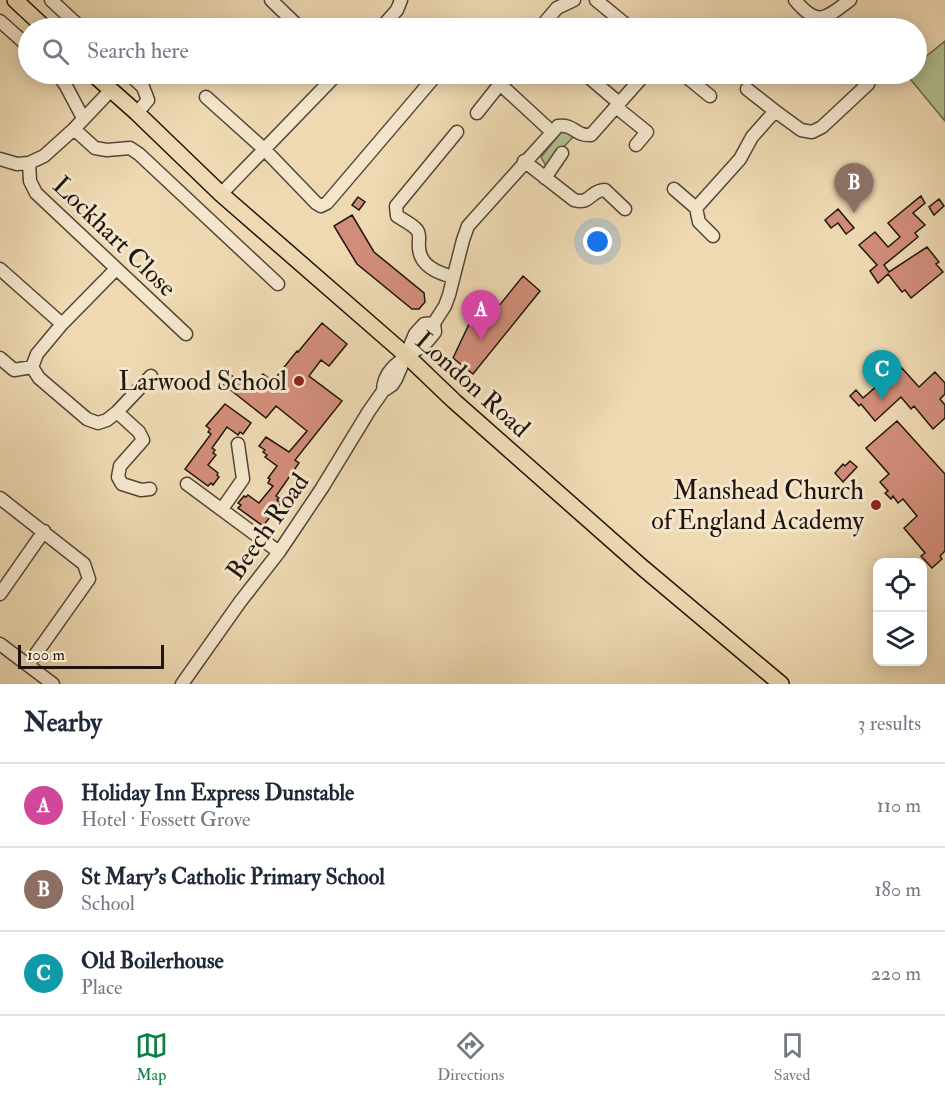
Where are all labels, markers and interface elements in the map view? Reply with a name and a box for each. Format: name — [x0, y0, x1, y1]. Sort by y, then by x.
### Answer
search box — [18, 18, 927, 84]
icon: search — [39, 35, 72, 68]
text: Search here — [87, 37, 189, 65]
pin: B — [834, 164, 874, 213]
street label: Lockhart Close — [46, 170, 183, 304]
your location — [583, 227, 612, 256]
pin: A — [462, 290, 500, 340]
street label: London Road — [408, 325, 536, 445]
pin: C — [862, 350, 902, 400]
place label: Larwood School — [118, 366, 287, 398]
marker: Larwood School — [292, 374, 306, 388]
street label: Beech Road — [220, 467, 316, 586]
place label: Manshead Church of England Academy — [651, 475, 865, 537]
marker: Manshead Church of England Academy — [869, 498, 883, 512]
map controls — [873, 558, 927, 666]
button: locate — [873, 558, 927, 612]
button: layers — [873, 612, 927, 666]
scale bar — [18, 642, 164, 670]
text: 100 m — [27, 645, 65, 665]
text: Nearby — [24, 707, 102, 739]
text: 3 results — [858, 711, 921, 736]
text: Holiday Inn Express Dunstable — [81, 779, 354, 807]
text: A — [37, 793, 50, 818]
text: 110 m — [877, 793, 921, 818]
text: Hotel · Fossett Grove — [81, 807, 250, 832]
text: St Mary's Catholic Primary School — [81, 863, 385, 891]
text: B — [37, 877, 50, 902]
text: 180 m — [874, 877, 921, 902]
text: School — [81, 891, 135, 916]
text: Old Boilerhouse — [81, 947, 224, 975]
text: C — [36, 961, 51, 986]
text: 220 m — [871, 961, 921, 986]
text: Place — [81, 975, 122, 1000]
tab: Map — [135, 1029, 168, 1085]
tab: Directions — [437, 1029, 504, 1085]
tab: Saved — [774, 1029, 810, 1085]

